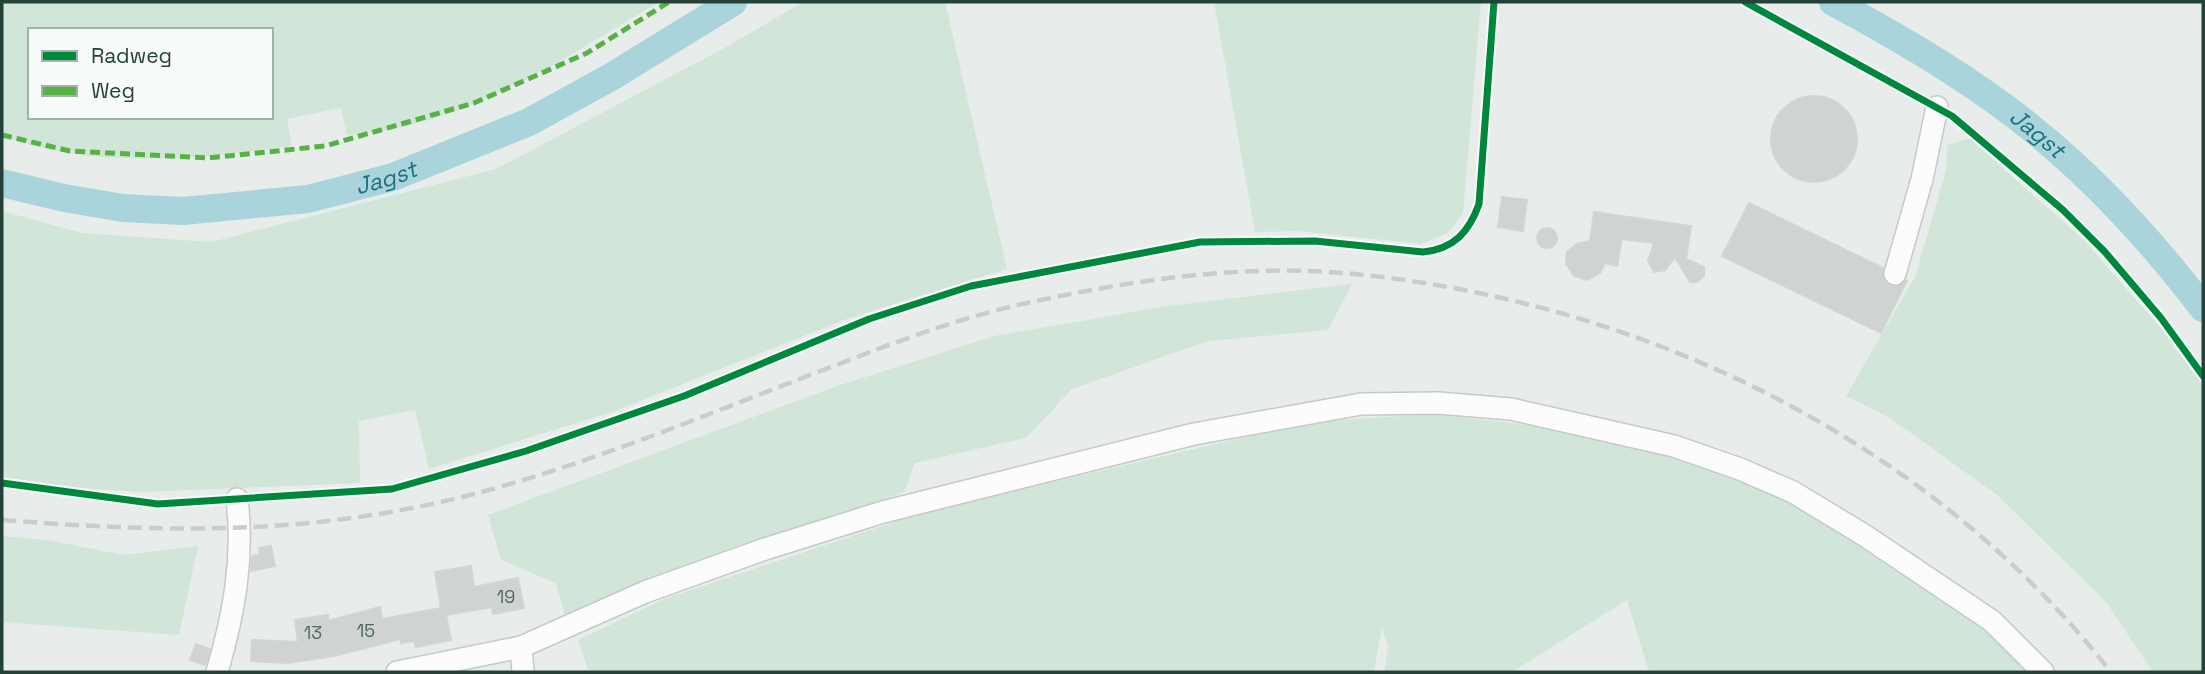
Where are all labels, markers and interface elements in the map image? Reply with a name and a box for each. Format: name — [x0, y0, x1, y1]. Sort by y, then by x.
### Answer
legend — [28, 28, 273, 119]
text: Radweg — [91, 42, 172, 69]
text: Weg — [91, 77, 135, 104]
water label: Jagst — [2003, 101, 2073, 166]
water label: Jagst — [352, 153, 424, 201]
house number: 19 — [497, 585, 515, 608]
house number: 15 — [357, 619, 375, 642]
house number: 13 — [304, 621, 322, 644]

